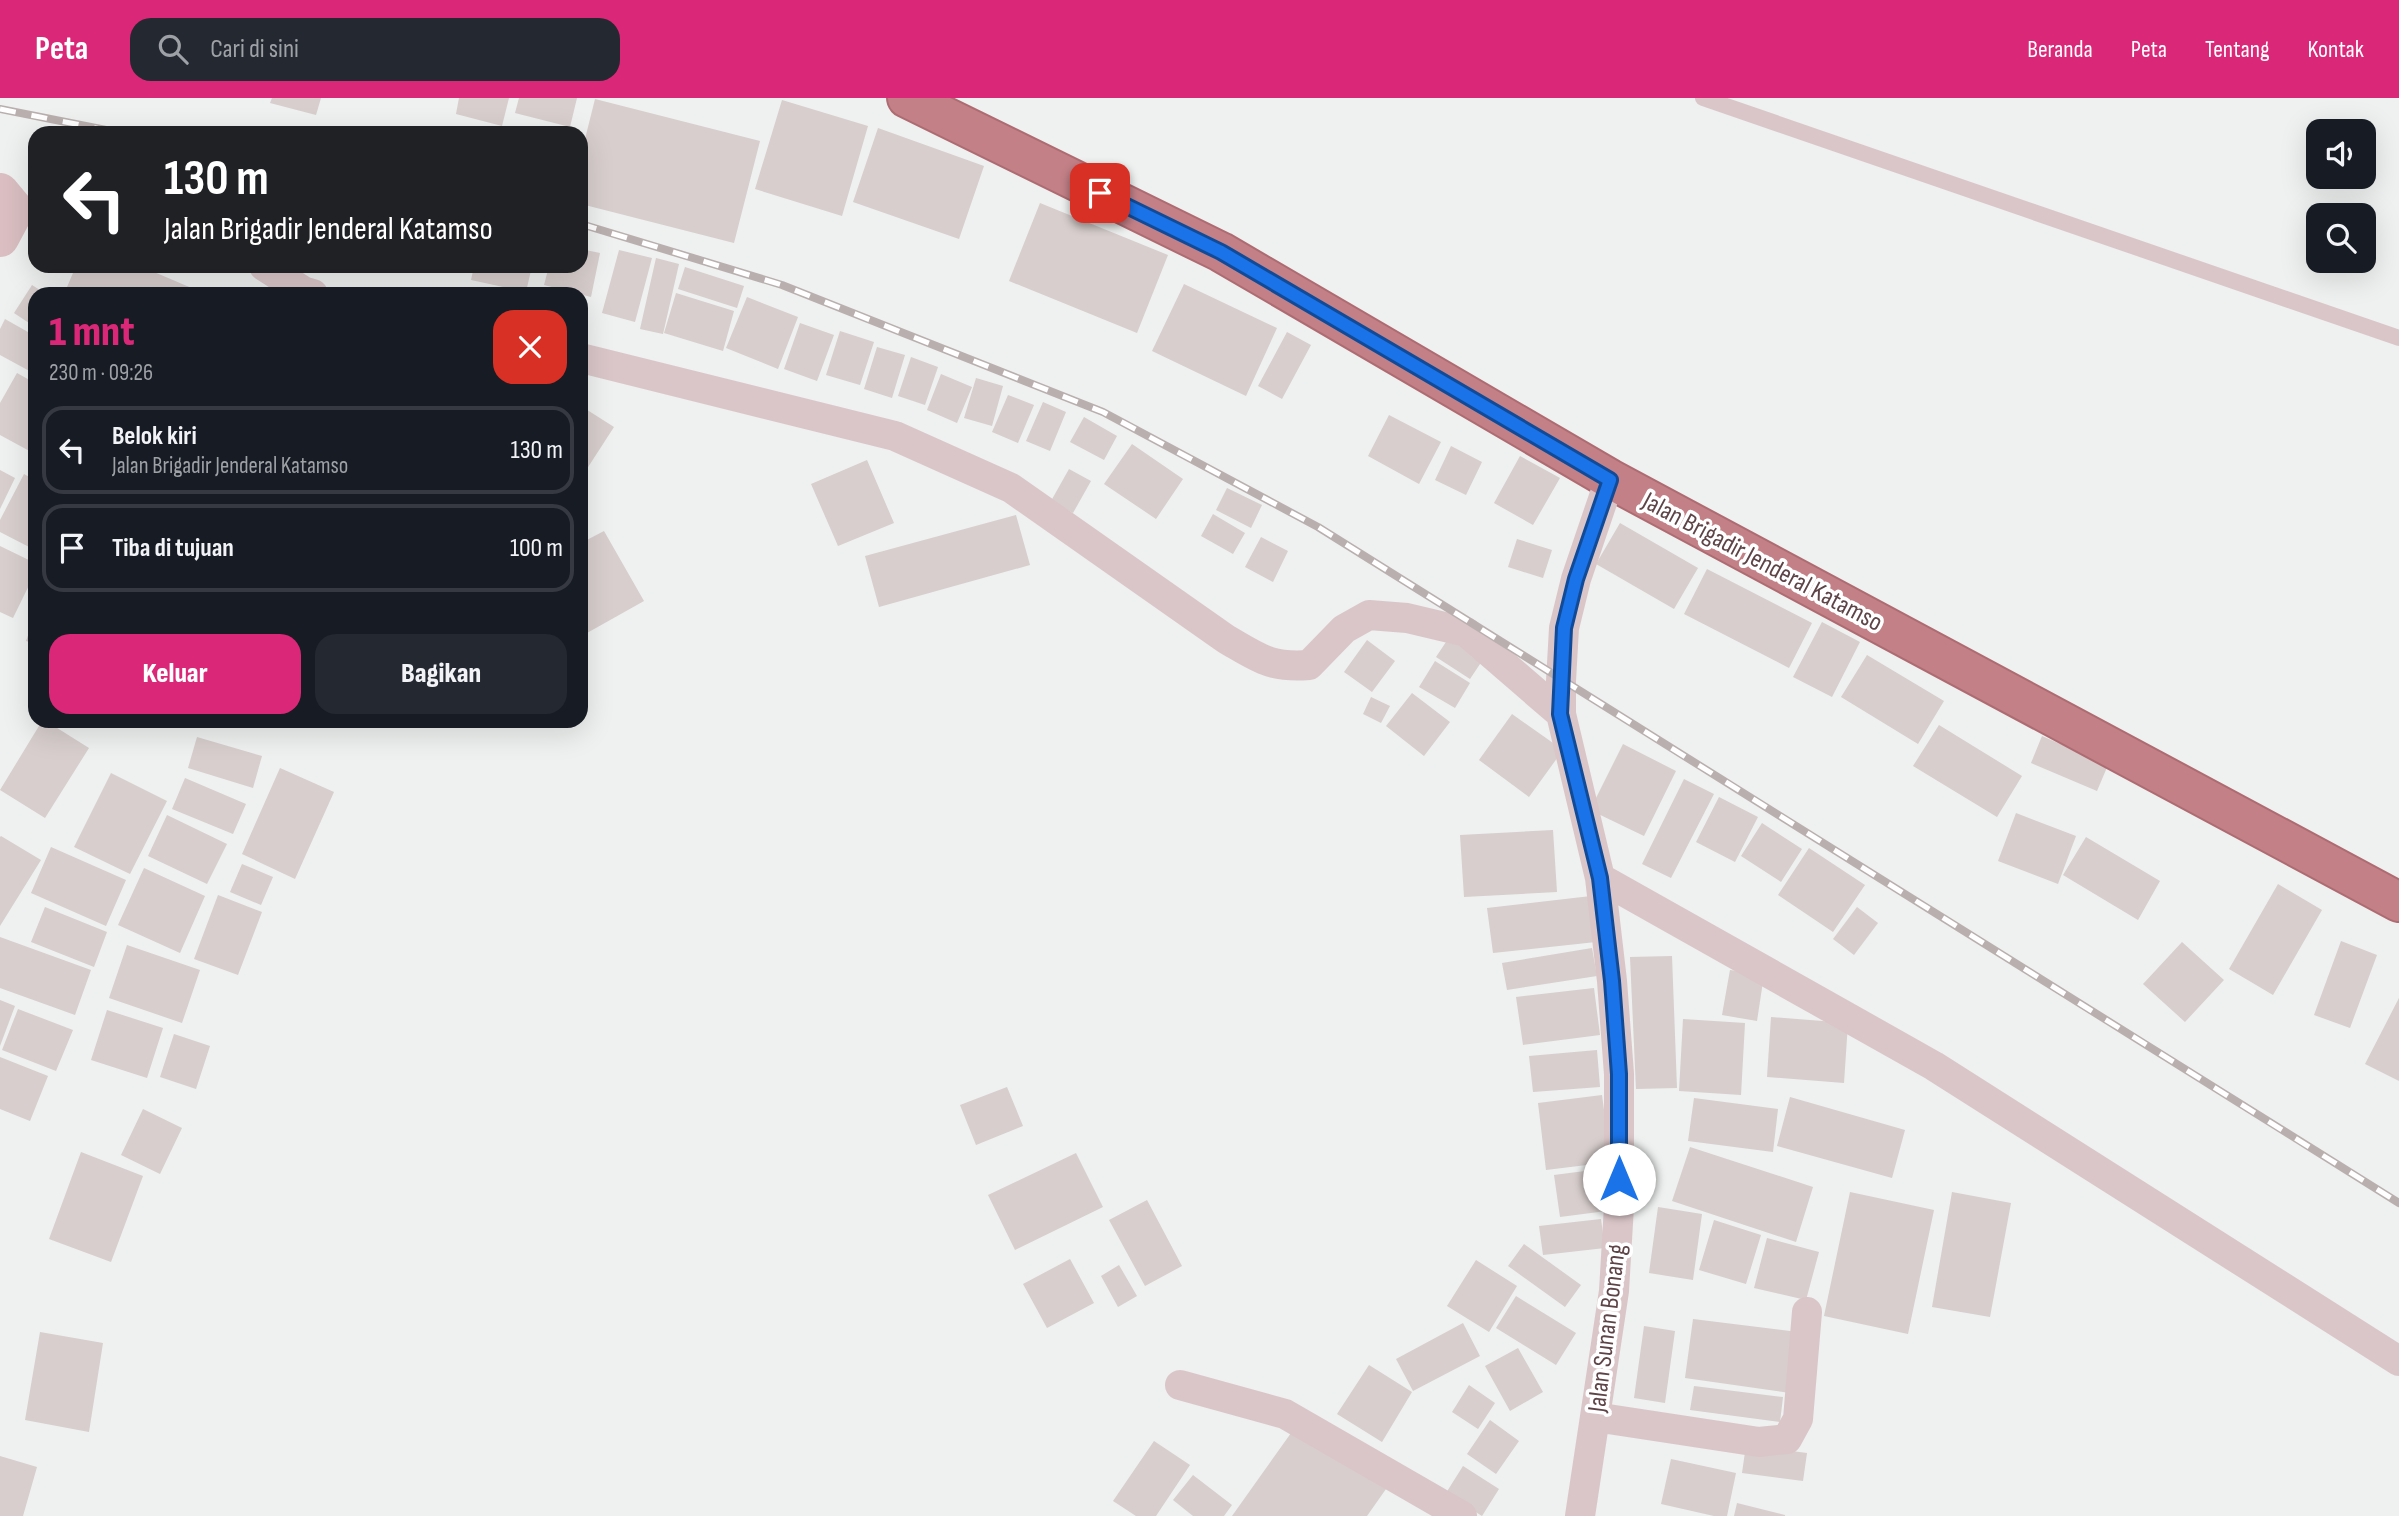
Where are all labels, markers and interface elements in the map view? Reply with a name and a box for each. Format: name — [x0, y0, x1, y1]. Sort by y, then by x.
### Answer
search box — [130, 18, 620, 81]
text: Peta — [35, 29, 88, 69]
icon: search — [154, 30, 192, 68]
text: Cari di sini — [210, 34, 299, 65]
text: Beranda — [2027, 35, 2093, 64]
text: Peta — [2131, 35, 2167, 64]
text: Tentang — [2205, 35, 2270, 64]
text: Kontak — [2308, 35, 2364, 64]
map controls — [2306, 119, 2376, 273]
button: sound — [2306, 119, 2376, 189]
text: 130 m — [164, 150, 269, 209]
icon: left — [49, 154, 140, 245]
pin — [1070, 163, 1130, 223]
icon: arrive — [1081, 174, 1119, 212]
button: search — [2306, 203, 2376, 273]
text: Jalan Brigadir Jenderal Katamso — [164, 210, 493, 249]
text: 1 mnt — [49, 307, 134, 358]
button: close — [493, 310, 567, 384]
text: 230 m · 09:26 — [49, 359, 153, 387]
text: Belok kiri — [112, 421, 197, 452]
icon: left — [53, 431, 91, 469]
text: 130 m — [511, 435, 563, 466]
text: Jalan Brigadir Jenderal Katamso — [112, 452, 348, 480]
street label: Jalan Brigadir Jenderal Katamso — [1636, 485, 1888, 639]
icon: arrive — [53, 529, 91, 567]
text: Tiba di tujuan — [112, 533, 234, 564]
text: 100 m — [510, 533, 563, 564]
button: Keluar — [49, 634, 301, 714]
button: Bagikan — [315, 634, 567, 714]
position arrow — [1582, 1142, 1656, 1216]
street label: Jalan Sunan Bonang — [1582, 1242, 1633, 1415]

